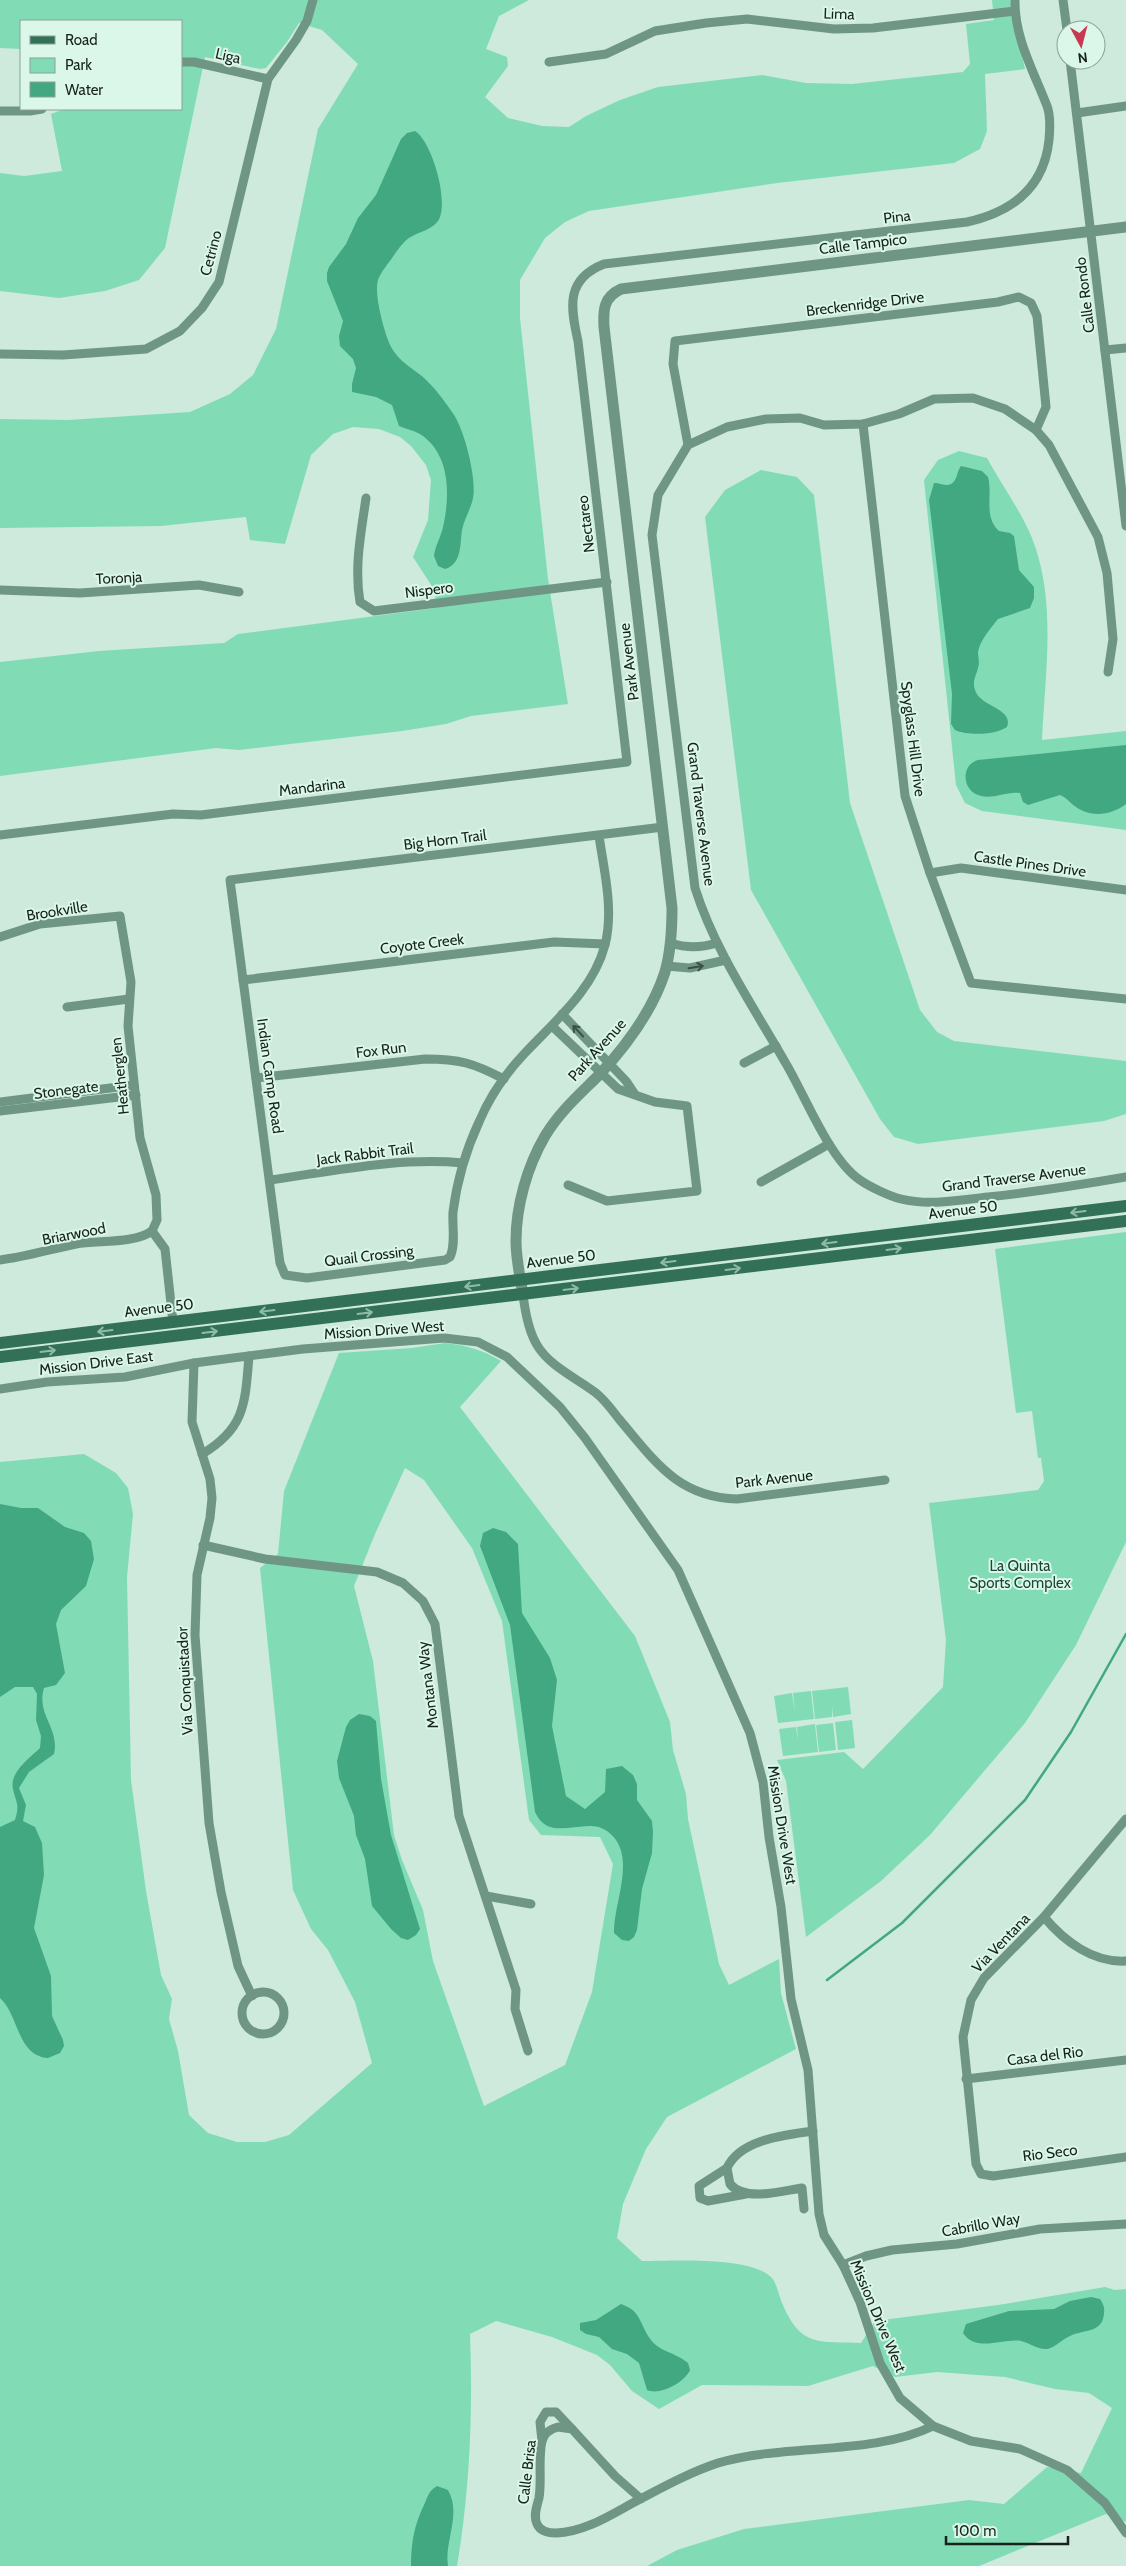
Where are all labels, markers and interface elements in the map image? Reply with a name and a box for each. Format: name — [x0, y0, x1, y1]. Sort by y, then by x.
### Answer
street label: Lima — [823, 4, 856, 24]
legend — [20, 20, 182, 110]
north arrow — [1056, 20, 1106, 70]
text: Road — [65, 31, 98, 49]
street label: Liga — [214, 44, 243, 68]
text: N — [1077, 48, 1089, 67]
text: Park — [65, 56, 92, 74]
text: Water — [65, 81, 103, 99]
street label: Pina — [882, 206, 912, 228]
street label: Cetrino — [196, 228, 226, 278]
street label: Calle Tampico — [818, 230, 908, 258]
street label: Calle Rondo — [1071, 256, 1099, 334]
street label: Breckenridge Drive — [805, 288, 925, 320]
street label: Nectareo — [574, 494, 598, 554]
street label: Toronja — [95, 568, 144, 588]
street label: Nispero — [404, 578, 454, 602]
street label: Park Avenue — [615, 622, 643, 702]
street label: Spyglass Hill Drive — [897, 680, 929, 798]
street label: Grand Traverse Avenue — [683, 741, 719, 887]
street label: Mandarina — [278, 774, 347, 800]
street label: Big Horn Trail — [403, 826, 488, 854]
street label: Castle Pines Drive — [973, 847, 1088, 881]
street label: Brookville — [25, 897, 89, 925]
street label: Coyote Creek — [379, 930, 465, 958]
one-way arrow — [688, 961, 704, 971]
street label: Park Avenue — [564, 1015, 630, 1085]
street label: Indian Camp Road — [253, 1017, 287, 1135]
one-way arrow — [572, 1025, 584, 1038]
street label: Heatherglen — [107, 1036, 133, 1116]
street label: Fox Run — [355, 1038, 407, 1062]
street label: Stonegate — [33, 1077, 100, 1103]
street label: Jack Rabbit Trail — [315, 1139, 415, 1169]
street label: Grand Traverse Avenue — [941, 1160, 1087, 1196]
street label: Avenue 50 — [927, 1197, 999, 1223]
one-way arrow — [1070, 1207, 1086, 1217]
street label: Briarwood — [41, 1219, 107, 1249]
one-way arrow — [822, 1238, 838, 1248]
street label: Quail Crossing — [323, 1242, 415, 1270]
one-way arrow — [886, 1244, 902, 1254]
street label: Avenue 50 — [525, 1246, 597, 1272]
one-way arrow — [660, 1257, 676, 1267]
one-way arrow — [724, 1264, 740, 1274]
one-way arrow — [465, 1281, 481, 1291]
one-way arrow — [563, 1283, 579, 1293]
street label: Avenue 50 — [123, 1295, 195, 1321]
one-way arrow — [259, 1306, 275, 1316]
one-way arrow — [357, 1308, 373, 1318]
street label: Mission Drive West — [323, 1317, 445, 1343]
one-way arrow — [98, 1326, 114, 1336]
one-way arrow — [201, 1327, 217, 1337]
one-way arrow — [40, 1346, 56, 1356]
street label: Mission Drive East — [38, 1347, 154, 1379]
street label: Park Avenue — [734, 1466, 814, 1492]
park label: La Quinta Sports Complex — [969, 1557, 1071, 1592]
street label: Via Conquistador — [173, 1626, 197, 1736]
street label: Montana Way — [414, 1640, 442, 1730]
street label: Mission Drive West — [764, 1764, 800, 1886]
street label: Via Ventana — [968, 1909, 1034, 1976]
street label: Casa del Rio — [1006, 2042, 1084, 2070]
street label: Rio Seco — [1022, 2141, 1078, 2165]
street label: Cabrillo Way — [940, 2209, 1022, 2241]
street label: Mission Drive West — [846, 2257, 910, 2375]
street label: Calle Brisa — [514, 2438, 540, 2505]
scale bar — [946, 2514, 1068, 2546]
text: 100 m — [954, 2522, 996, 2540]

